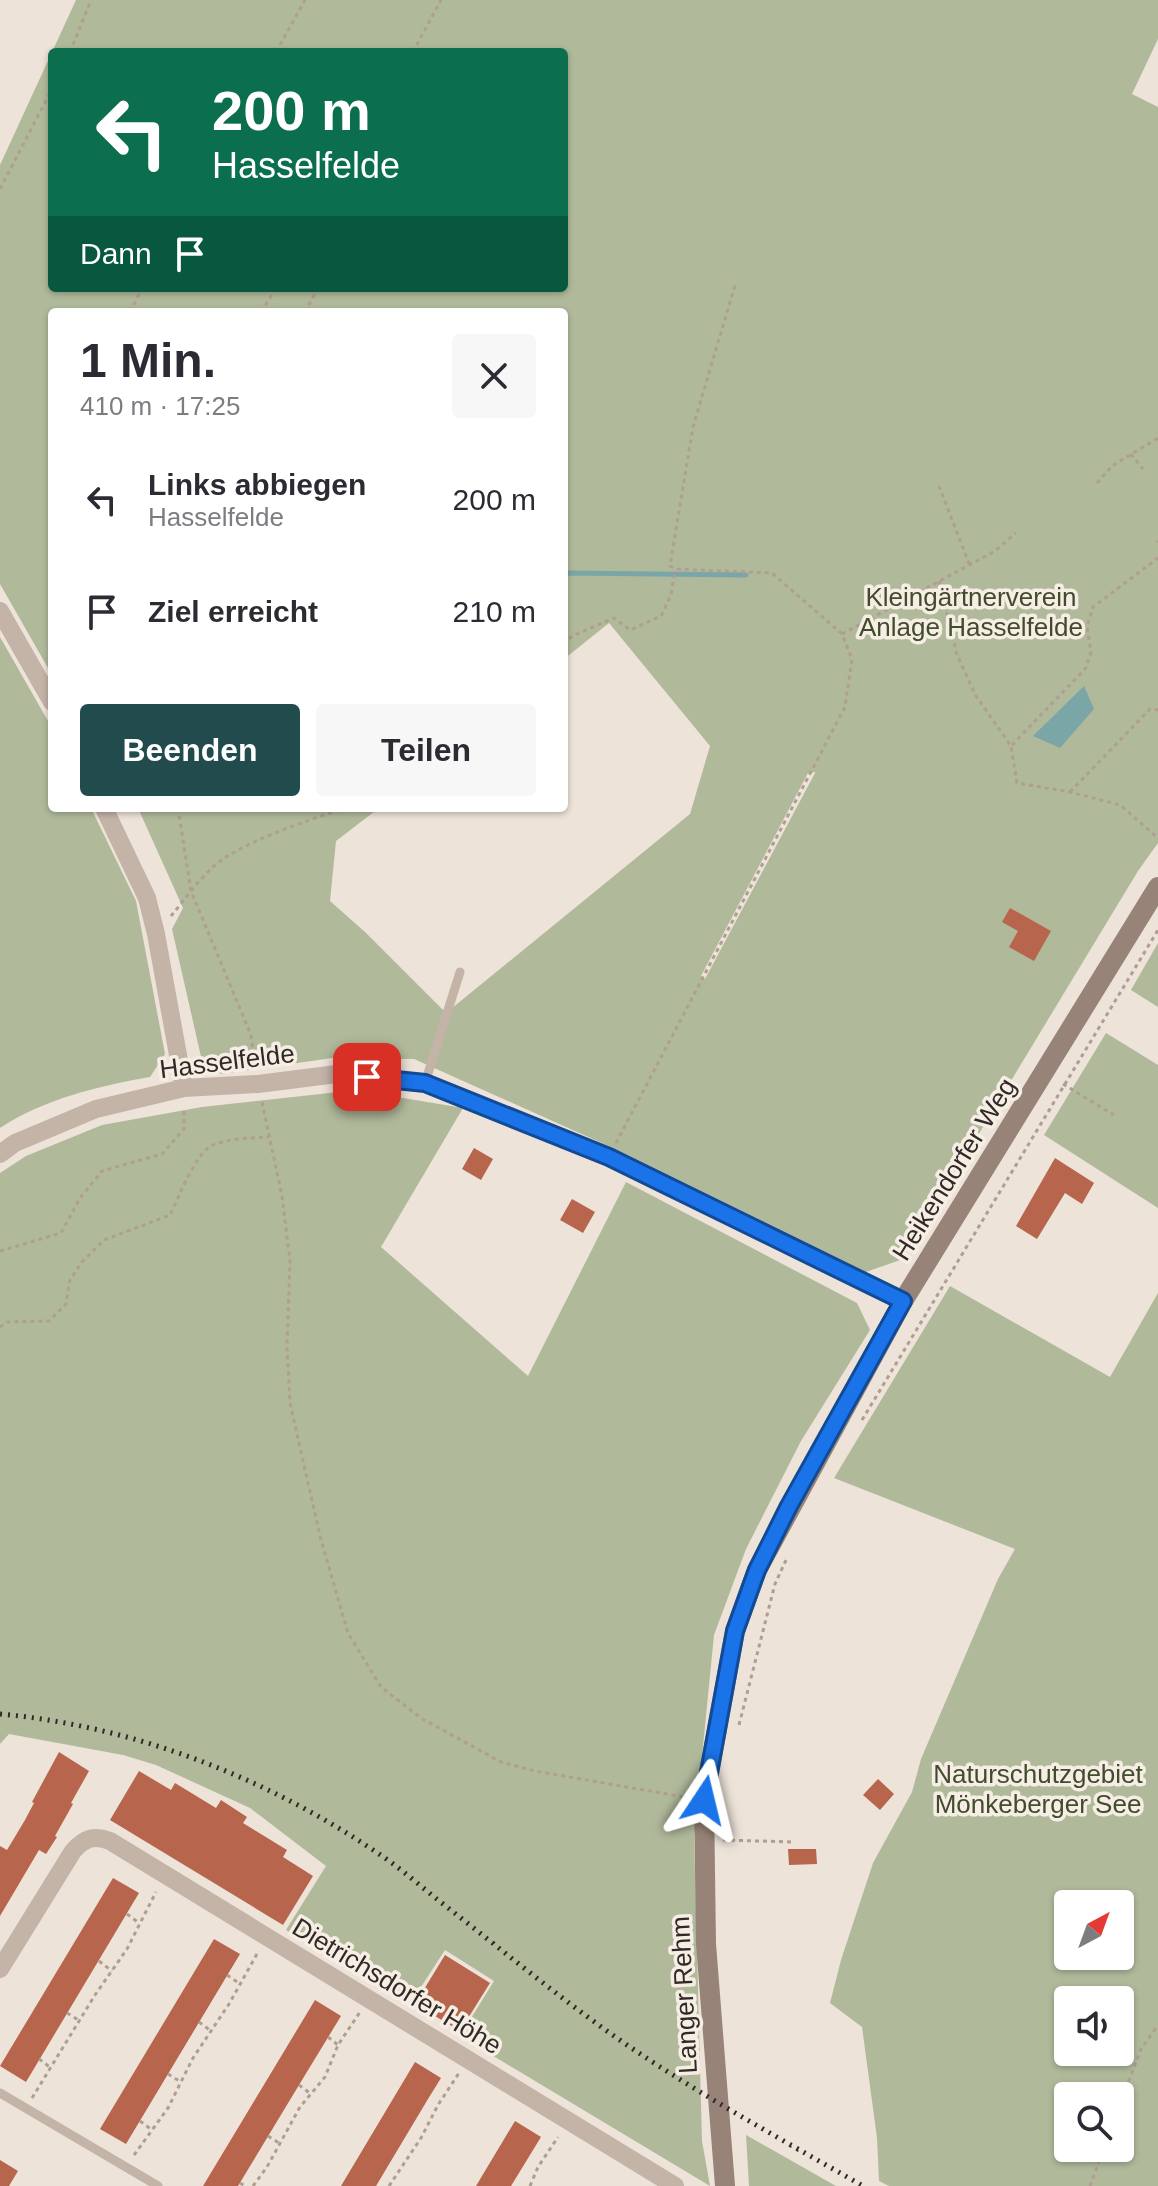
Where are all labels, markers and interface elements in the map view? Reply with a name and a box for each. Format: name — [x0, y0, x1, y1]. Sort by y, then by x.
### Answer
text: 200 m — [212, 79, 371, 142]
icon: left — [80, 80, 184, 184]
text: Hasselfelde — [212, 145, 400, 186]
icon: arrive — [168, 232, 212, 276]
text: Dann — [80, 237, 152, 270]
text: 1 Min. — [80, 334, 216, 387]
button: close — [452, 334, 536, 418]
text: 410 m · 17:25 — [80, 391, 240, 421]
text: Links abbiegen — [148, 468, 366, 501]
icon: left — [80, 478, 124, 522]
text: 200 m — [453, 483, 536, 516]
text: Hasselfelde — [148, 502, 284, 532]
park label: Kleingärtnerverein Anlage Hasselfelde — [859, 582, 1083, 642]
icon: arrive — [80, 590, 124, 634]
text: Ziel erreicht — [148, 595, 318, 628]
text: 210 m — [453, 595, 536, 628]
button: Beenden — [80, 704, 300, 796]
button: Teilen — [316, 704, 536, 796]
street label: Hasselfelde — [158, 1038, 296, 1084]
pin — [333, 1043, 401, 1111]
icon: arrive — [345, 1055, 389, 1099]
street label: Heikendorfer Weg — [886, 1072, 1022, 1266]
position arrow — [662, 1758, 746, 1842]
park label: Naturschutzgebiet Mönkeberger See — [933, 1759, 1144, 1819]
north arrow — [1054, 1890, 1134, 1970]
map controls — [1054, 1890, 1134, 2162]
street label: Dietrichsdorfer Höhe — [287, 1912, 507, 2060]
street label: Langer Rehm — [665, 1916, 703, 2074]
button: sound — [1054, 1986, 1134, 2066]
button: search — [1054, 2082, 1134, 2162]

